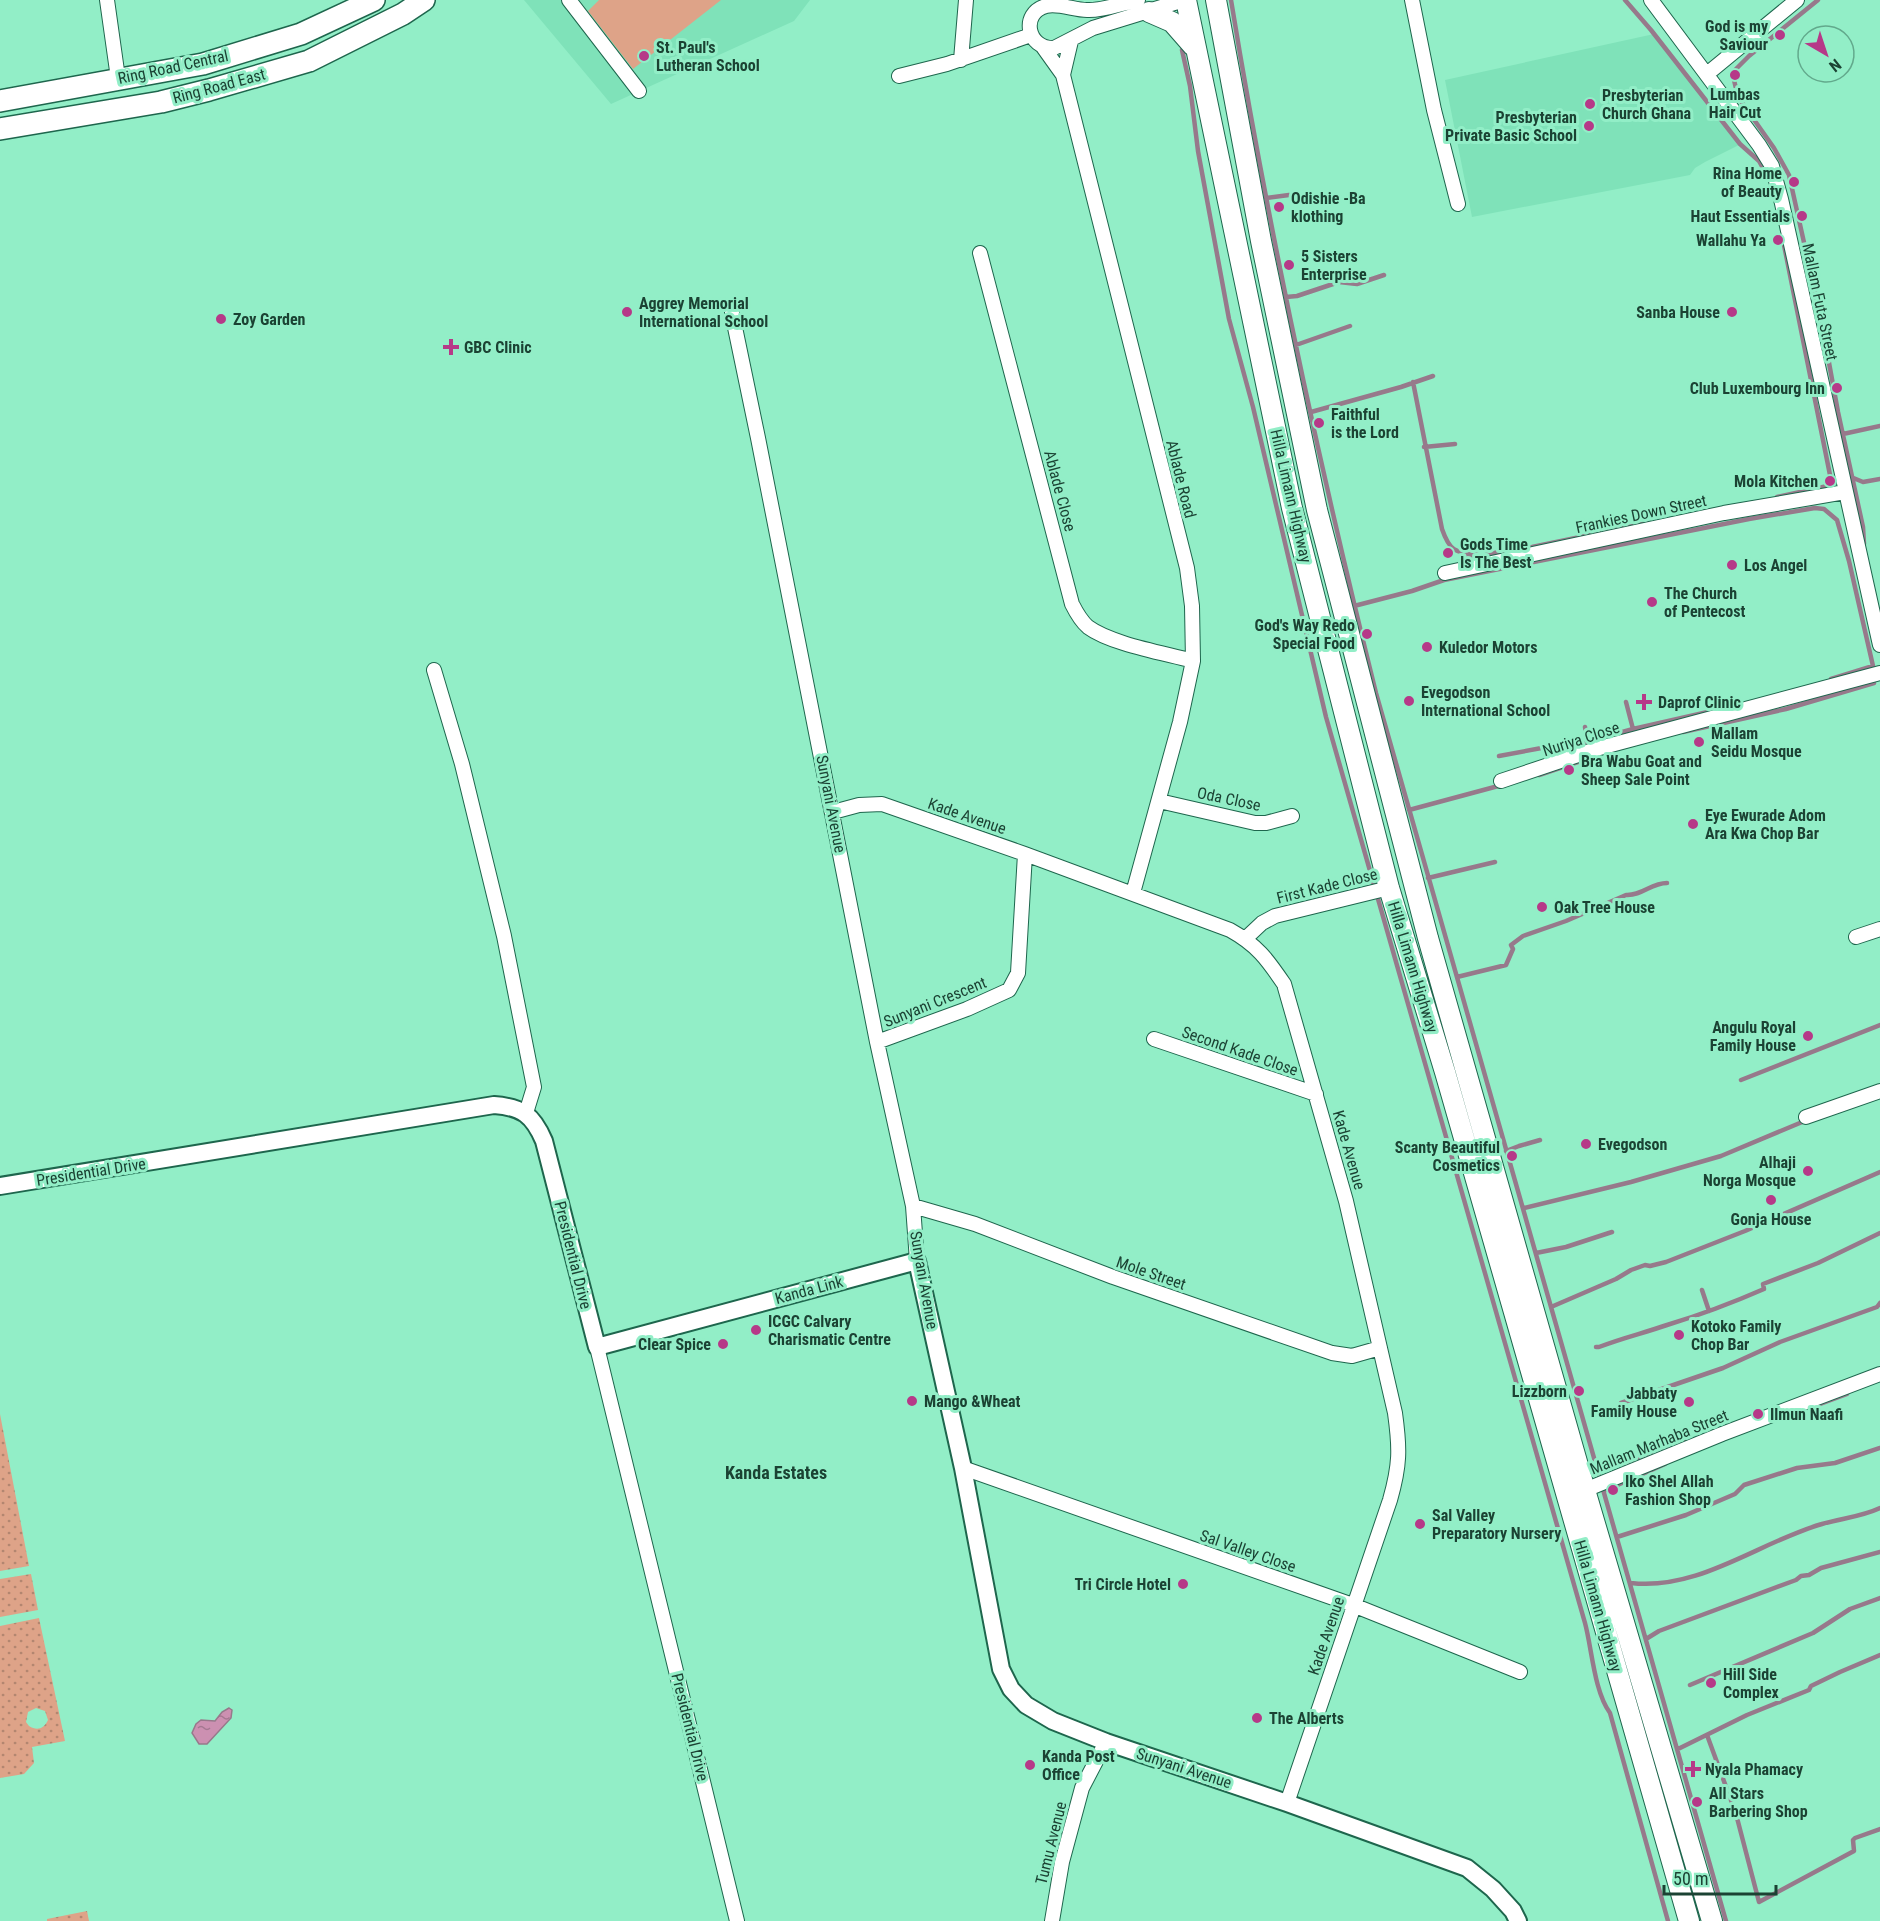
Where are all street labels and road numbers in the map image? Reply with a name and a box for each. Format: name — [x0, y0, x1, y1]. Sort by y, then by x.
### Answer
street label: Ring Road Central — [116, 46, 230, 88]
street label: Ring Road East — [171, 64, 268, 107]
street label: Mallam Futa Street — [1798, 242, 1842, 363]
street label: Hilla Limann Highway — [1266, 427, 1316, 565]
street label: Ablade Road — [1162, 438, 1200, 520]
street label: Ablade Close — [1040, 448, 1080, 534]
street label: Frankies Down Street — [1574, 491, 1708, 537]
street label: Nuriya Close — [1540, 718, 1622, 760]
street label: Sunyani Avenue — [812, 754, 850, 854]
street label: Oda Close — [1195, 783, 1263, 815]
street label: Kade Avenue — [925, 794, 1009, 838]
street label: First Kade Close — [1275, 864, 1379, 908]
street label: Hilla Limann Highway — [1384, 899, 1442, 1035]
street label: Sunyani Crescent — [881, 973, 989, 1031]
street label: Second Kade Close — [1179, 1022, 1301, 1080]
street label: Kade Avenue — [1329, 1108, 1369, 1192]
street label: Presidential Drive — [35, 1154, 147, 1190]
street label: Presidential Drive — [550, 1199, 596, 1311]
street label: Sunyani Avenue — [906, 1230, 942, 1330]
street label: Mole Street — [1114, 1252, 1189, 1294]
street label: Kanda Link — [773, 1272, 846, 1308]
street label: Mallam Marhaba Street — [1587, 1406, 1731, 1478]
street label: Sal Valley Close — [1198, 1526, 1298, 1576]
street label: Hilla Limann Highway — [1570, 1538, 1626, 1674]
street label: Kade Avenue — [1304, 1594, 1348, 1678]
street label: Presidential Drive — [667, 1671, 713, 1783]
street label: Sunyani Avenue — [1134, 1744, 1234, 1792]
street label: Tumu Avenue — [1032, 1800, 1070, 1886]

